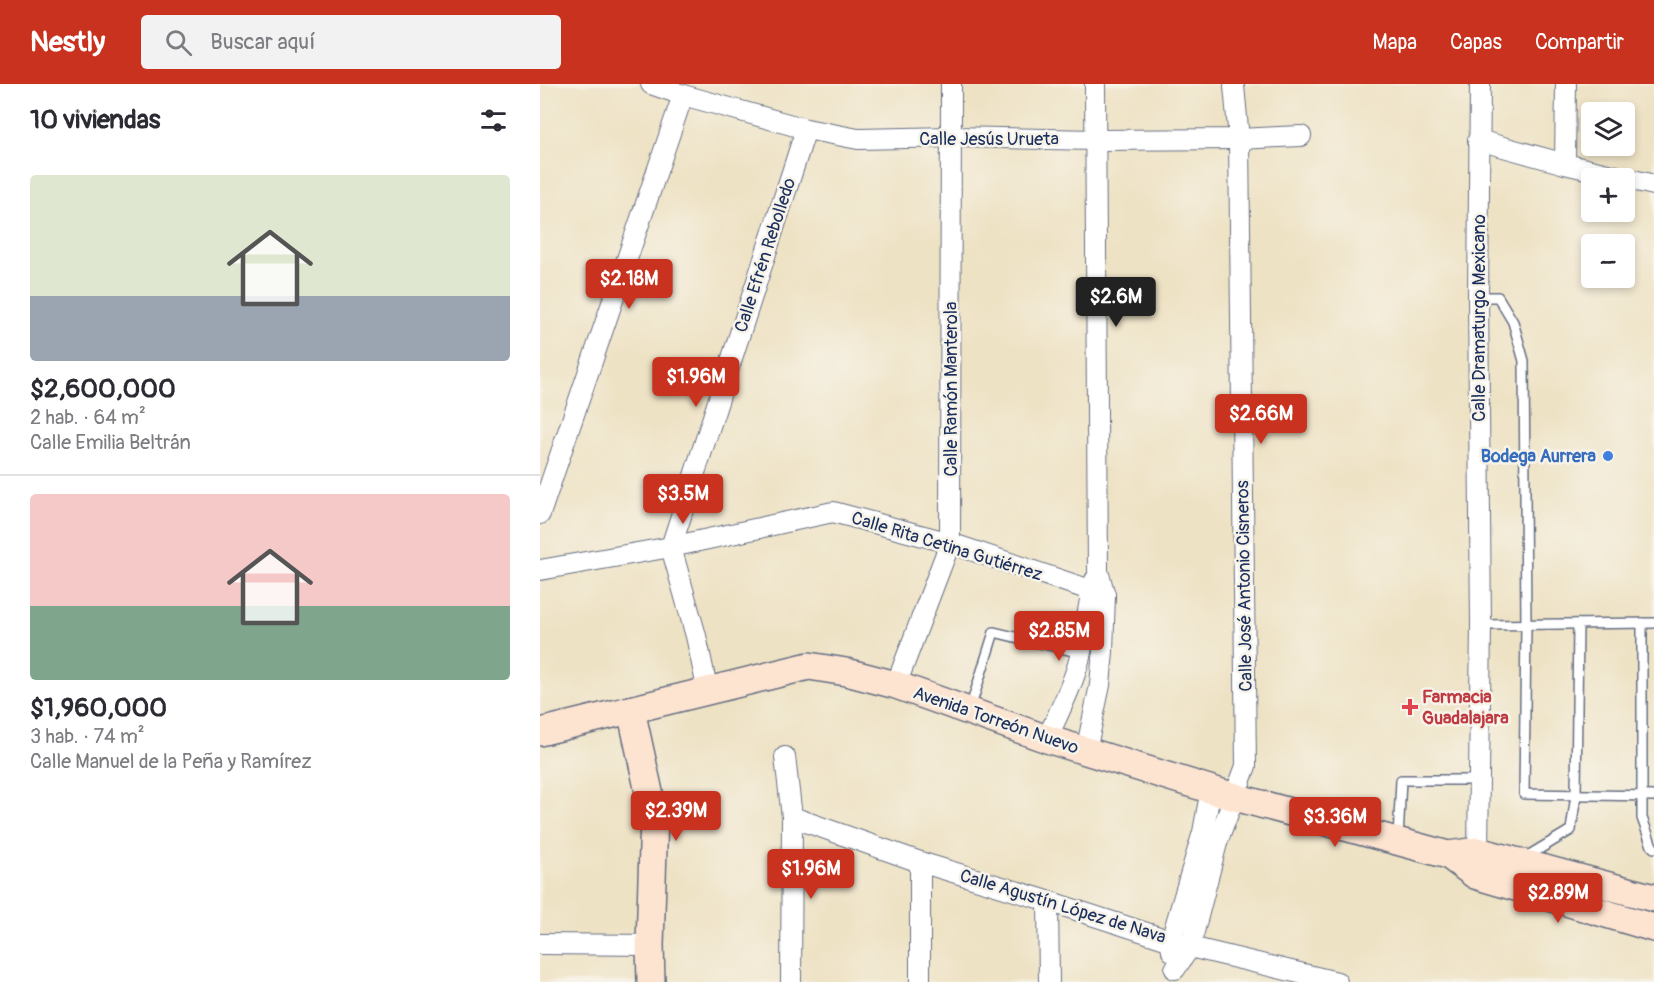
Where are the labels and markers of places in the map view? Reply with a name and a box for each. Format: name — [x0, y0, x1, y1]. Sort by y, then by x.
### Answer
pin: $2.18M — [580, 259, 678, 310]
pin: $2.6M — [1074, 277, 1158, 328]
pin: $1.96M — [647, 357, 745, 408]
pin: $2.66M — [1212, 394, 1310, 445]
place label: Bodega Aurrera — [1481, 445, 1597, 468]
marker: Bodega Aurrera — [1601, 449, 1615, 463]
pin: $3.5M — [641, 474, 725, 525]
pin: $2.85M — [1010, 611, 1108, 662]
place label: Farmacia Guadalajara — [1422, 686, 1509, 730]
marker: Farmacia Guadalajara — [1403, 700, 1417, 714]
pin: $2.39M — [627, 791, 725, 842]
pin: $3.36M — [1286, 797, 1384, 848]
pin: $1.96M — [762, 849, 860, 900]
pin: $2.89M — [1509, 873, 1607, 924]

